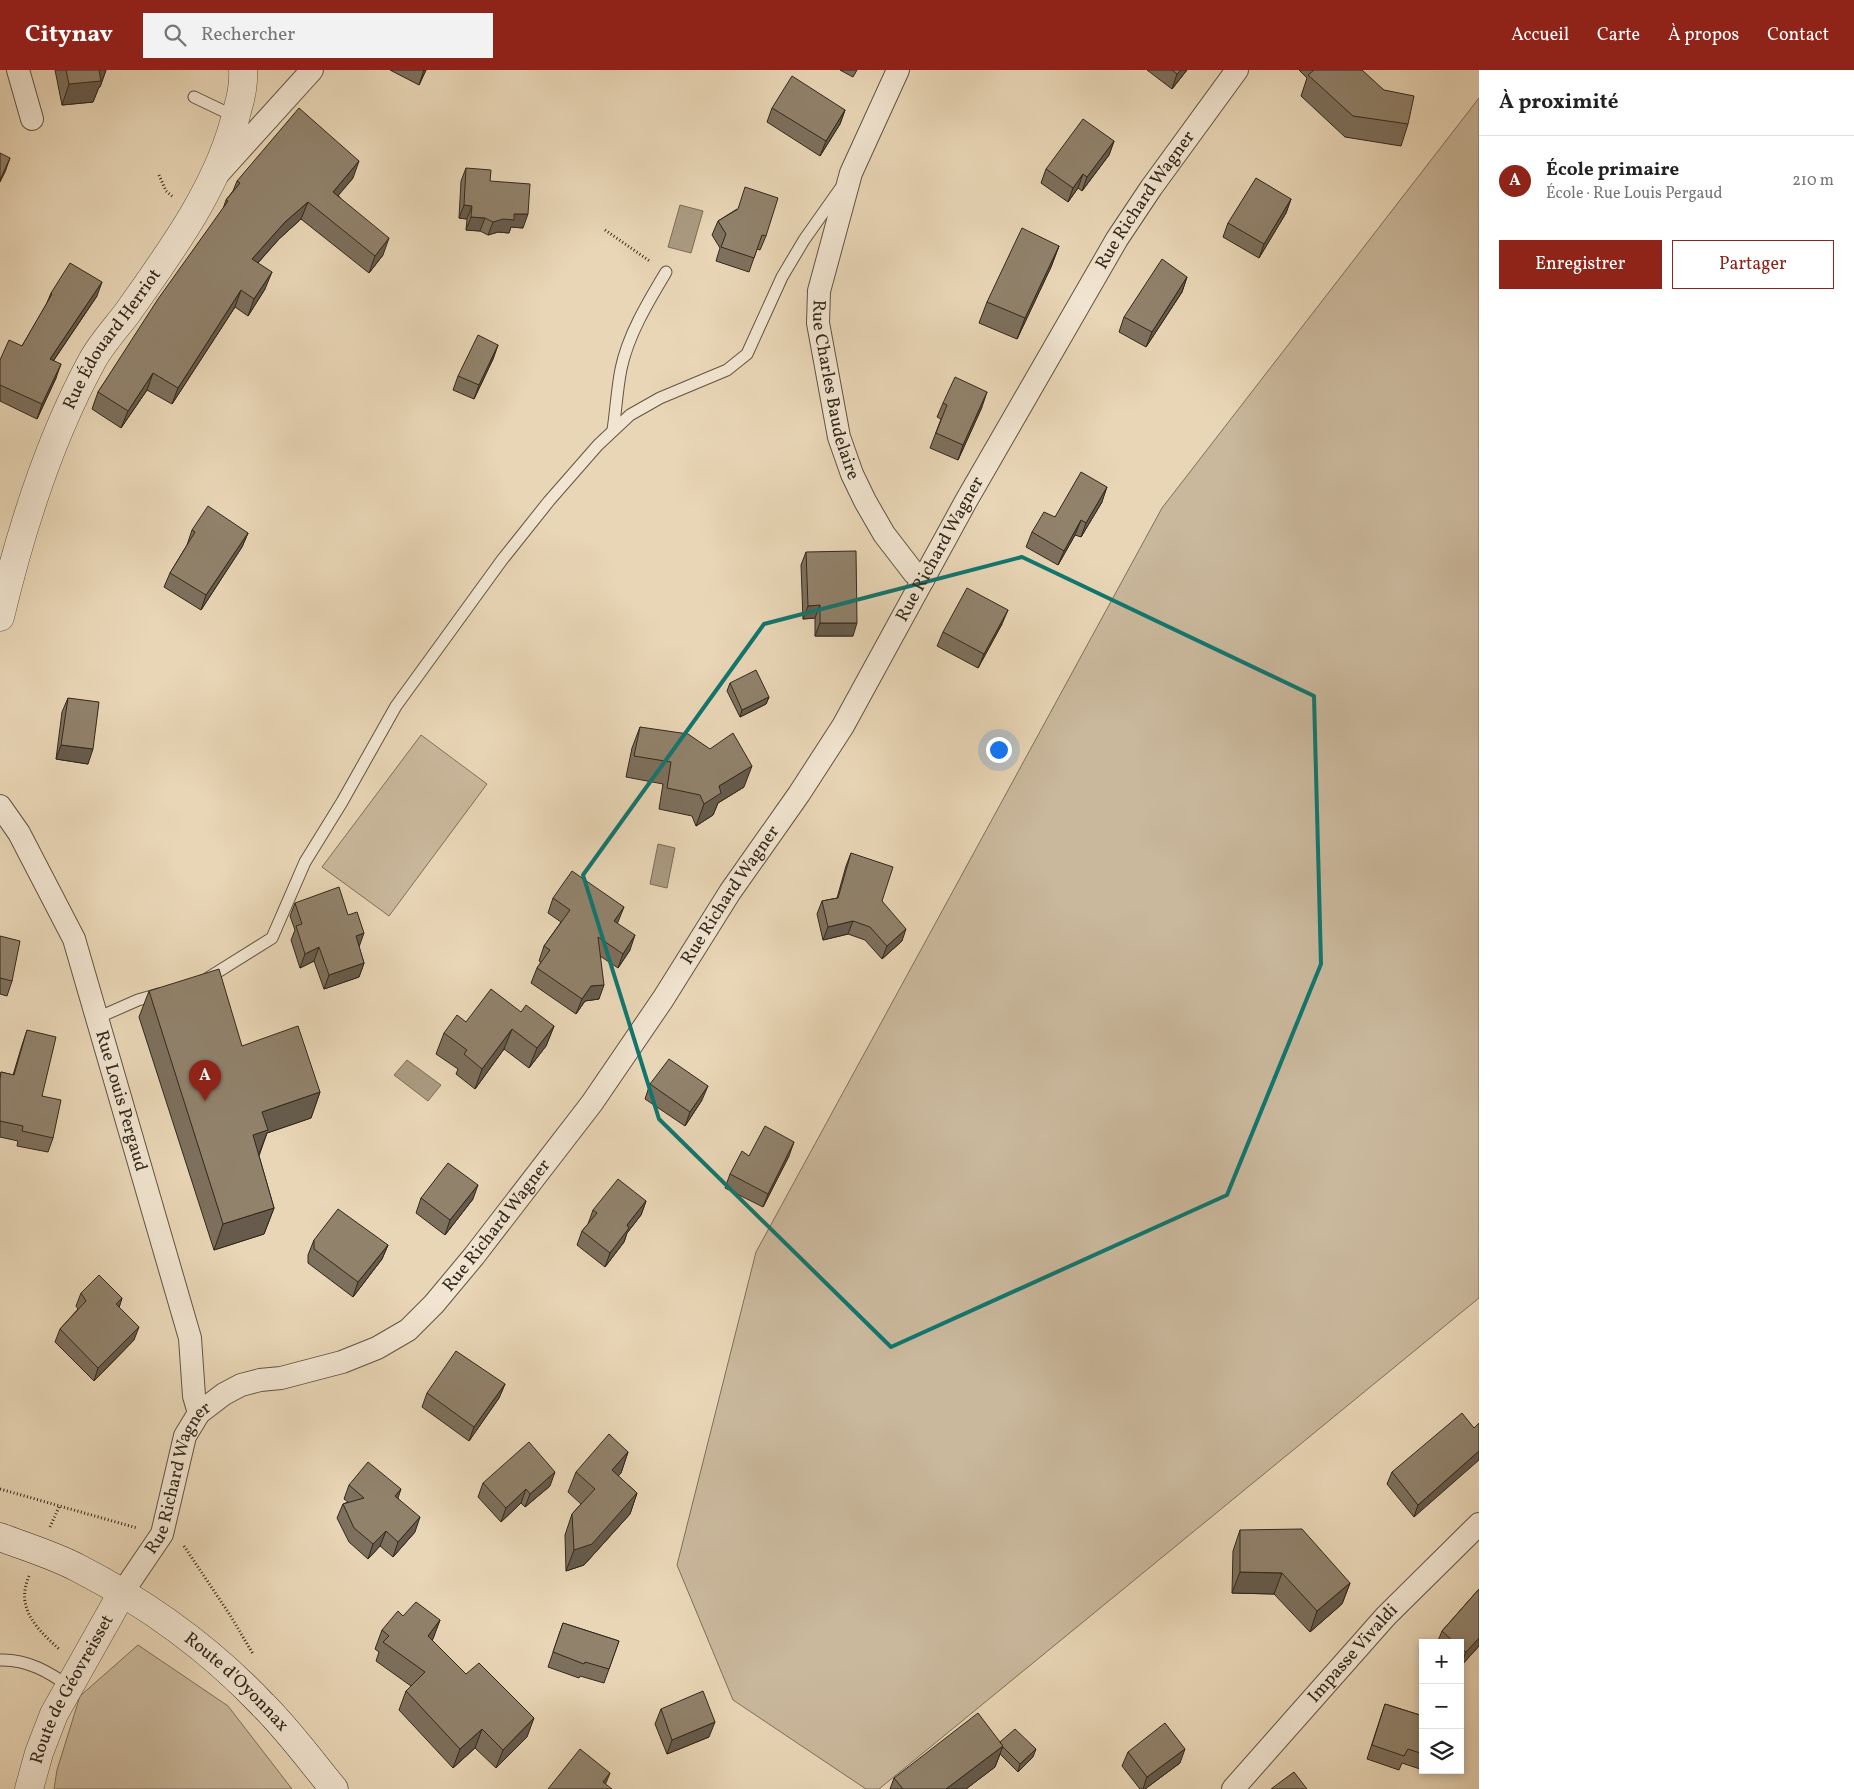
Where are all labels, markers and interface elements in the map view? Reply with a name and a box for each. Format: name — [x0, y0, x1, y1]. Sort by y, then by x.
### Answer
search box — [143, 13, 493, 58]
text: Citynav — [25, 18, 113, 52]
icon: search — [161, 21, 189, 49]
text: Rechercher — [201, 22, 295, 48]
text: Accueil — [1511, 23, 1569, 48]
text: Carte — [1597, 23, 1640, 48]
text: À propos — [1668, 23, 1739, 48]
text: Contact — [1767, 23, 1829, 48]
text: À proximité — [1499, 88, 1618, 117]
street label: Rue Richard Wagner — [1090, 126, 1201, 274]
text: École primaire — [1546, 157, 1679, 183]
text: A — [1509, 170, 1521, 192]
text: 210 m — [1792, 170, 1834, 192]
text: École · Rue Louis Pergaud — [1546, 183, 1723, 205]
button: Enregistrer — [1499, 240, 1662, 289]
button: Partager — [1672, 240, 1834, 289]
street label: Rue Édouard Herriot — [57, 264, 167, 414]
street label: Rue Charles Baudelaire — [806, 299, 866, 484]
street label: Rue Richard Wagner — [890, 472, 990, 626]
your location — [986, 737, 1012, 763]
street label: Rue Richard Wagner — [675, 820, 786, 970]
street label: Rue Louis Pergaud — [89, 1027, 153, 1174]
pin: A — [189, 1060, 221, 1101]
street label: Rue Richard Wagner — [437, 1154, 557, 1297]
street label: Rue Richard Wagner — [139, 1395, 217, 1560]
street label: Impasse Vivaldi — [1302, 1598, 1404, 1709]
street label: Route de Géovreisset — [24, 1610, 120, 1767]
street label: Route d'Oyonnax — [179, 1626, 294, 1737]
map controls — [1419, 1639, 1464, 1774]
button: + — [1419, 1639, 1464, 1684]
button: − — [1419, 1684, 1464, 1729]
button: layers — [1419, 1729, 1464, 1774]

